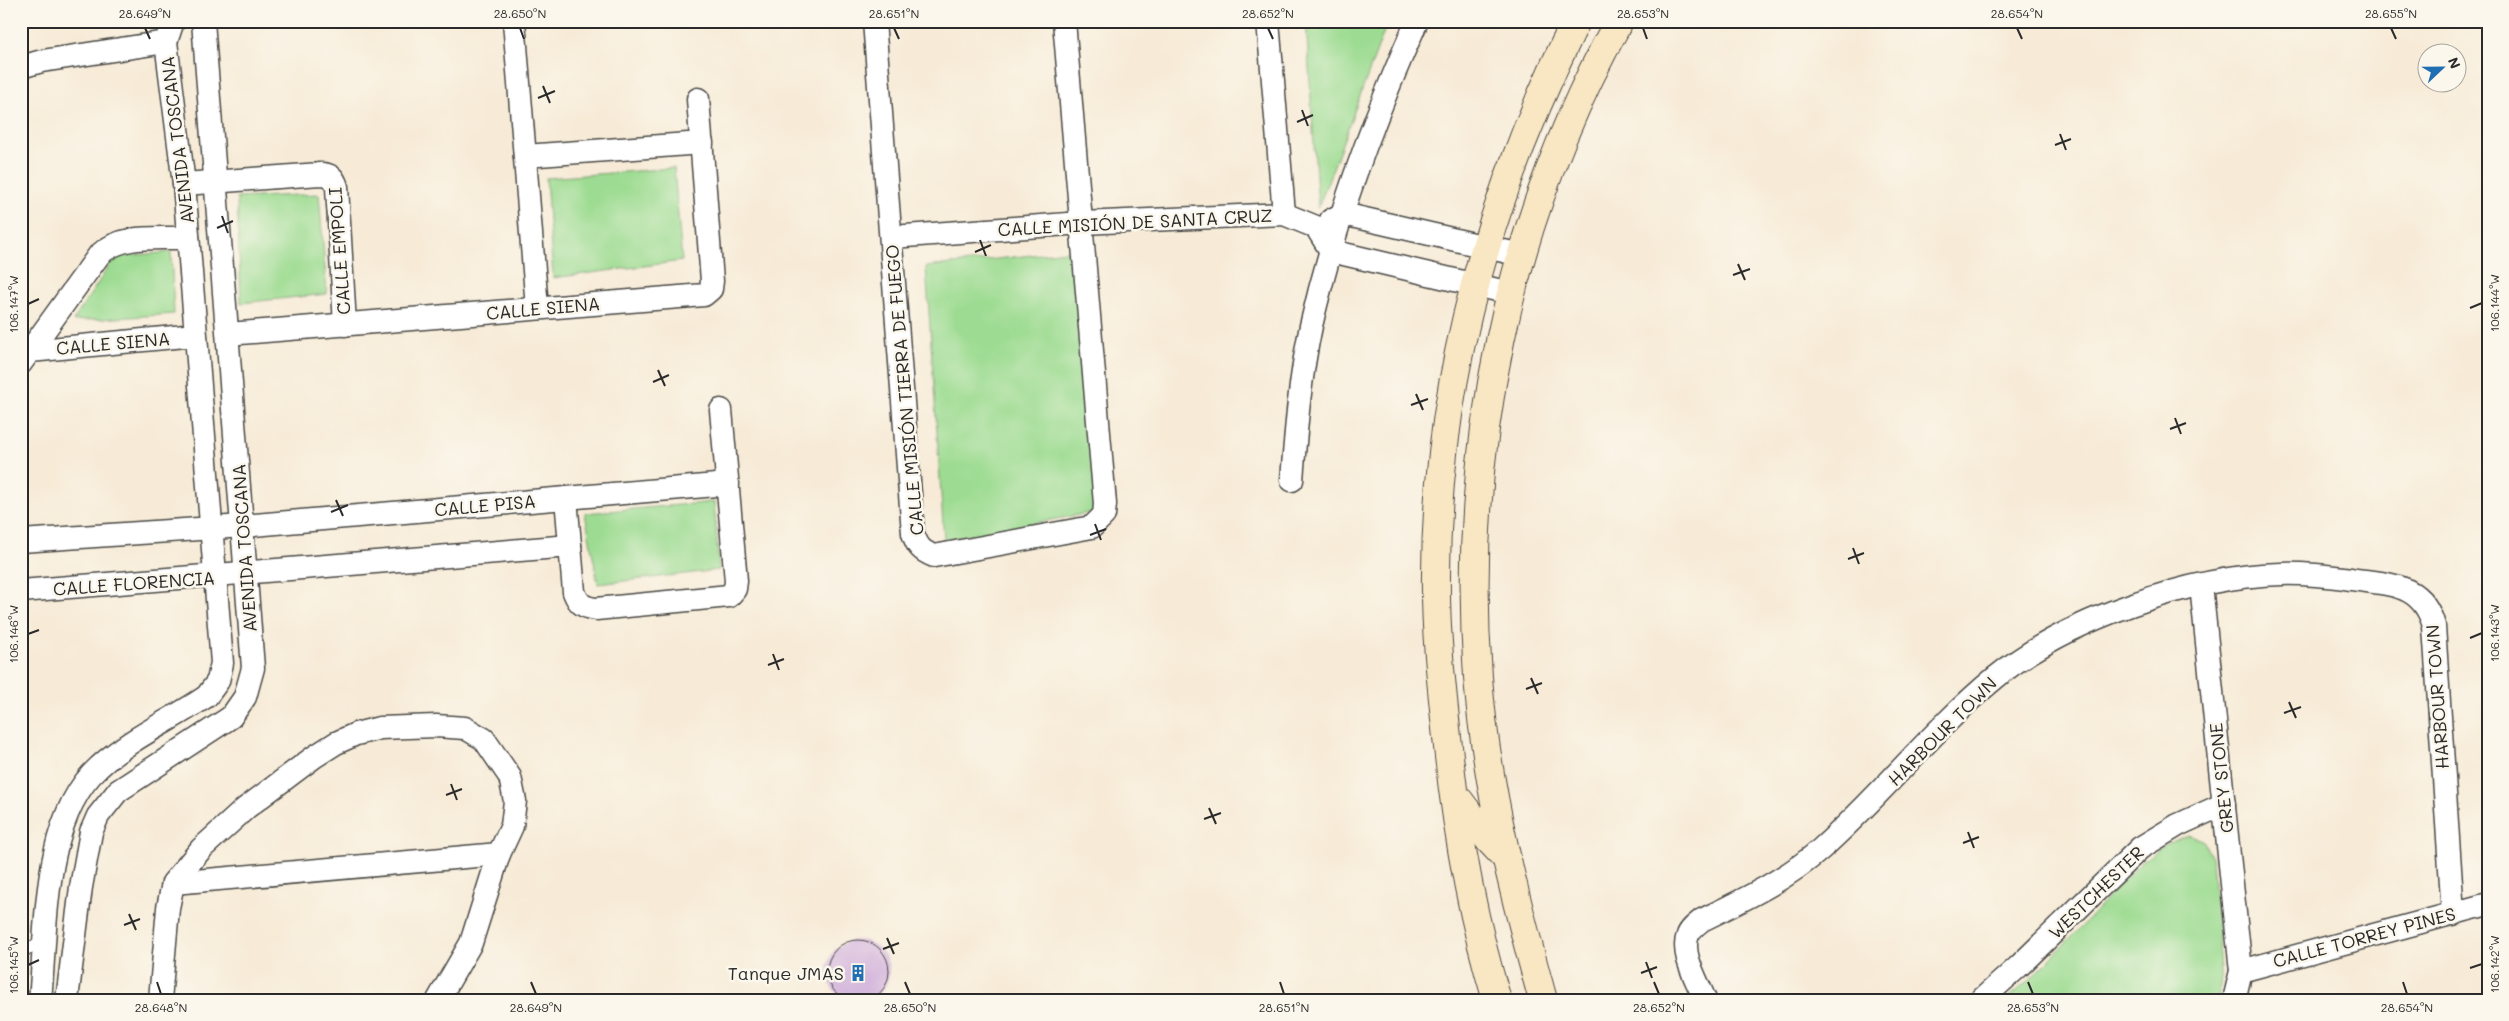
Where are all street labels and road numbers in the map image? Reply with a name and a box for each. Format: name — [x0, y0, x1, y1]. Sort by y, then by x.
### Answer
street label: AVENIDA TOSCANA — [155, 55, 199, 225]
street label: CALLE EMPOLI — [323, 186, 355, 315]
street label: CALLE MISIÓN DE SANTA CRUZ — [997, 203, 1273, 241]
street label: CALLE MISIÓN TIERRA DE FUEGO — [879, 244, 929, 536]
street label: CALLE SIENA — [485, 291, 601, 325]
street label: CALLE SIENA — [55, 326, 171, 360]
street label: AVENIDA TOSCANA — [226, 463, 262, 633]
street label: CALLE PISA — [433, 489, 537, 521]
street label: CALLE FLORENCIA — [52, 565, 216, 601]
street label: HARBOUR TOWN — [2420, 624, 2454, 770]
street label: HARBOUR TOWN — [1882, 671, 2002, 791]
street label: GREY STONE — [2203, 722, 2239, 834]
street label: WESTCHESTER — [2043, 840, 2149, 944]
street label: CALLE TORREY PINES — [2270, 901, 2458, 973]

